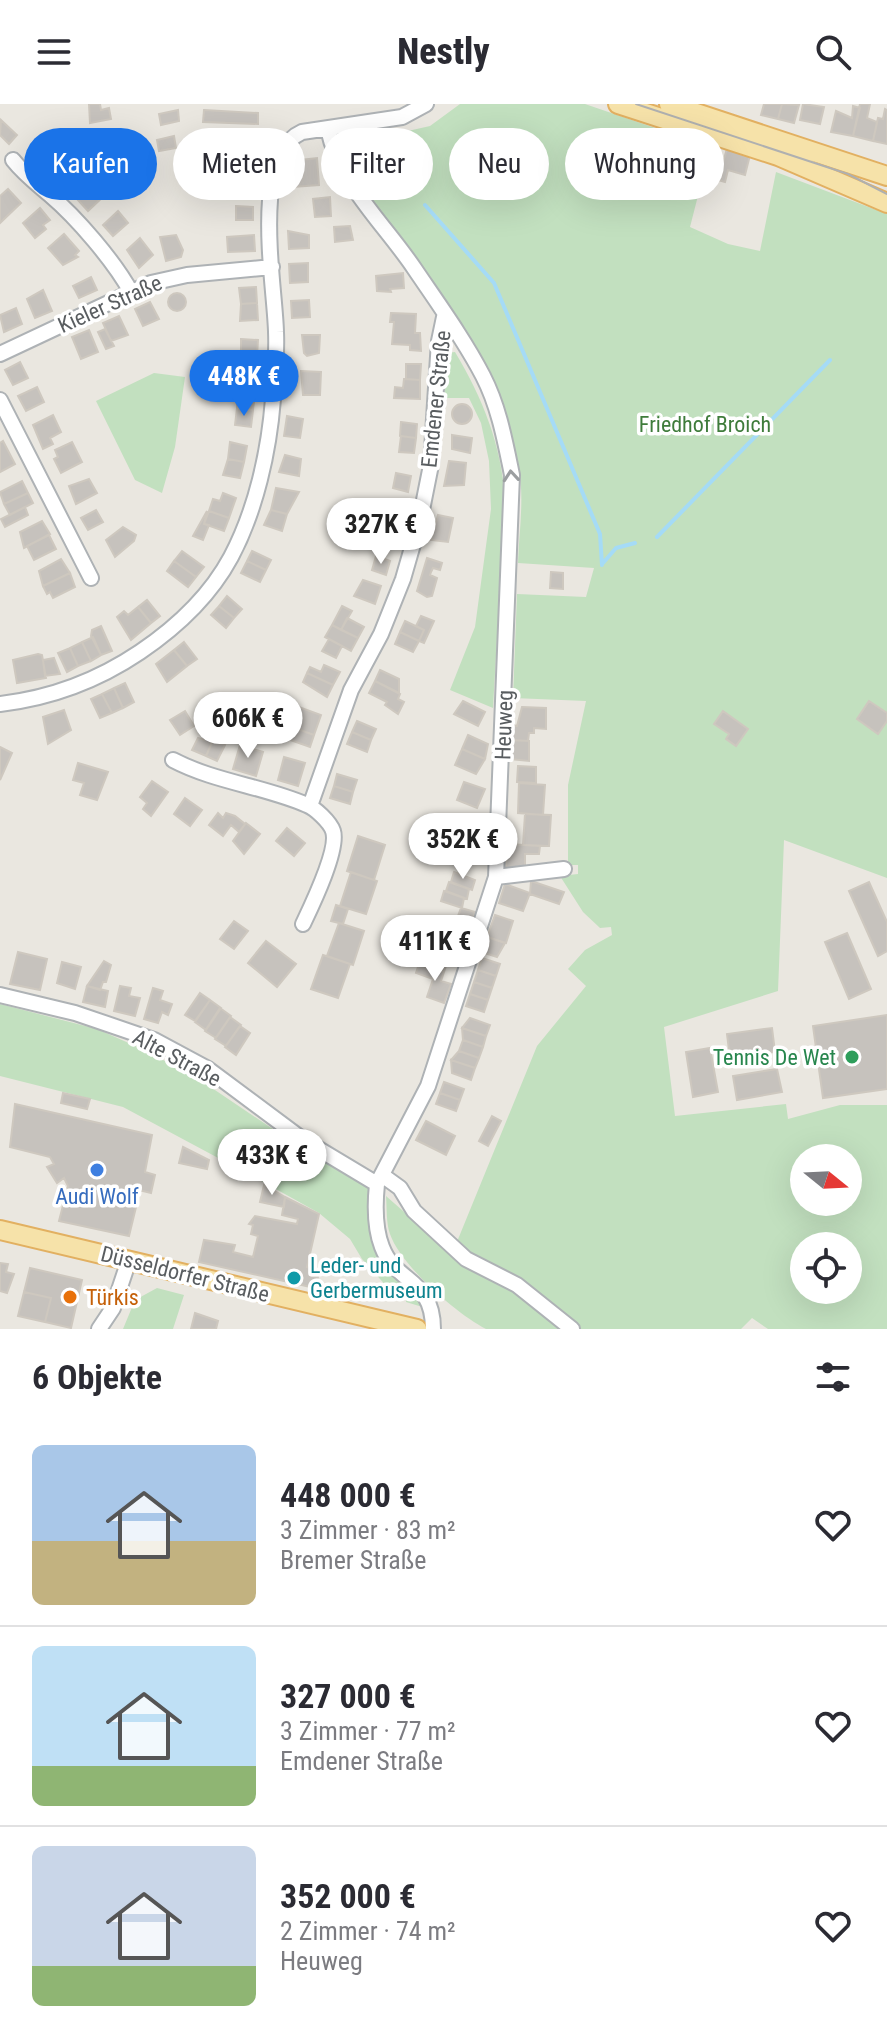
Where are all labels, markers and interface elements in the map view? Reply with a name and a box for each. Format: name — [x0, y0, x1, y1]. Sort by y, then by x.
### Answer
icon: menu — [32, 30, 76, 74]
icon: search — [811, 30, 855, 74]
text: Nestly — [397, 31, 490, 73]
chip: Kaufen — [24, 128, 157, 200]
chip: Mieten — [173, 128, 305, 200]
chip: Filter — [321, 128, 433, 200]
chip: Neu — [449, 128, 549, 200]
chip: Wohnung — [565, 128, 724, 200]
street label: Kieler Straße — [54, 270, 166, 338]
street label: Emdener Straße — [416, 329, 456, 469]
pin: 448K € — [179, 350, 309, 418]
text: 448K € — [208, 361, 280, 391]
park label: Friedhof Broich — [639, 412, 771, 437]
one-way arrow — [503, 469, 520, 482]
pin: 327K € — [316, 498, 446, 566]
text: 327K € — [345, 509, 417, 539]
street label: Heuweg — [490, 690, 518, 760]
pin: 606K € — [183, 692, 313, 760]
text: 606K € — [212, 703, 284, 733]
pin: 352K € — [398, 813, 528, 881]
text: 352K € — [427, 824, 499, 854]
pin: 411K € — [370, 915, 500, 983]
text: 411K € — [399, 926, 471, 956]
street label: Alte Straße — [129, 1024, 225, 1092]
place label: Tennis De Wet — [713, 1045, 836, 1070]
marker: Tennis De Wet — [843, 1048, 861, 1066]
pin: 433K € — [207, 1129, 337, 1197]
text: 433K € — [236, 1140, 308, 1170]
north arrow — [790, 1144, 862, 1216]
map controls — [790, 1144, 862, 1304]
marker: Audi Wolf — [88, 1161, 106, 1179]
place label: Audi Wolf — [55, 1184, 139, 1209]
button: locate — [790, 1232, 862, 1304]
street label: Düsseldorfer Straße — [98, 1241, 272, 1307]
place label: Leder- und Gerbermuseum — [310, 1253, 443, 1303]
marker: Leder- und Gerbermuseum — [285, 1269, 303, 1287]
place label: Türkis — [86, 1285, 139, 1310]
marker: Türkis — [61, 1288, 79, 1306]
icon: filters — [811, 1355, 855, 1399]
text: 6 Objekte — [32, 1357, 162, 1397]
text: 448 000 € — [280, 1475, 416, 1515]
icon: home — [96, 1477, 192, 1573]
icon: heart — [811, 1503, 855, 1547]
text: 3 Zimmer · 83 m² — [280, 1515, 456, 1545]
text: Bremer Straße — [280, 1545, 427, 1575]
text: 327 000 € — [280, 1676, 416, 1716]
icon: home — [96, 1678, 192, 1774]
icon: heart — [811, 1704, 855, 1748]
text: 3 Zimmer · 77 m² — [280, 1716, 456, 1746]
text: Emdener Straße — [280, 1746, 443, 1776]
text: 352 000 € — [280, 1876, 416, 1916]
icon: home — [96, 1878, 192, 1974]
icon: heart — [811, 1904, 855, 1948]
text: 2 Zimmer · 74 m² — [280, 1916, 456, 1946]
text: Heuweg — [280, 1946, 363, 1976]

